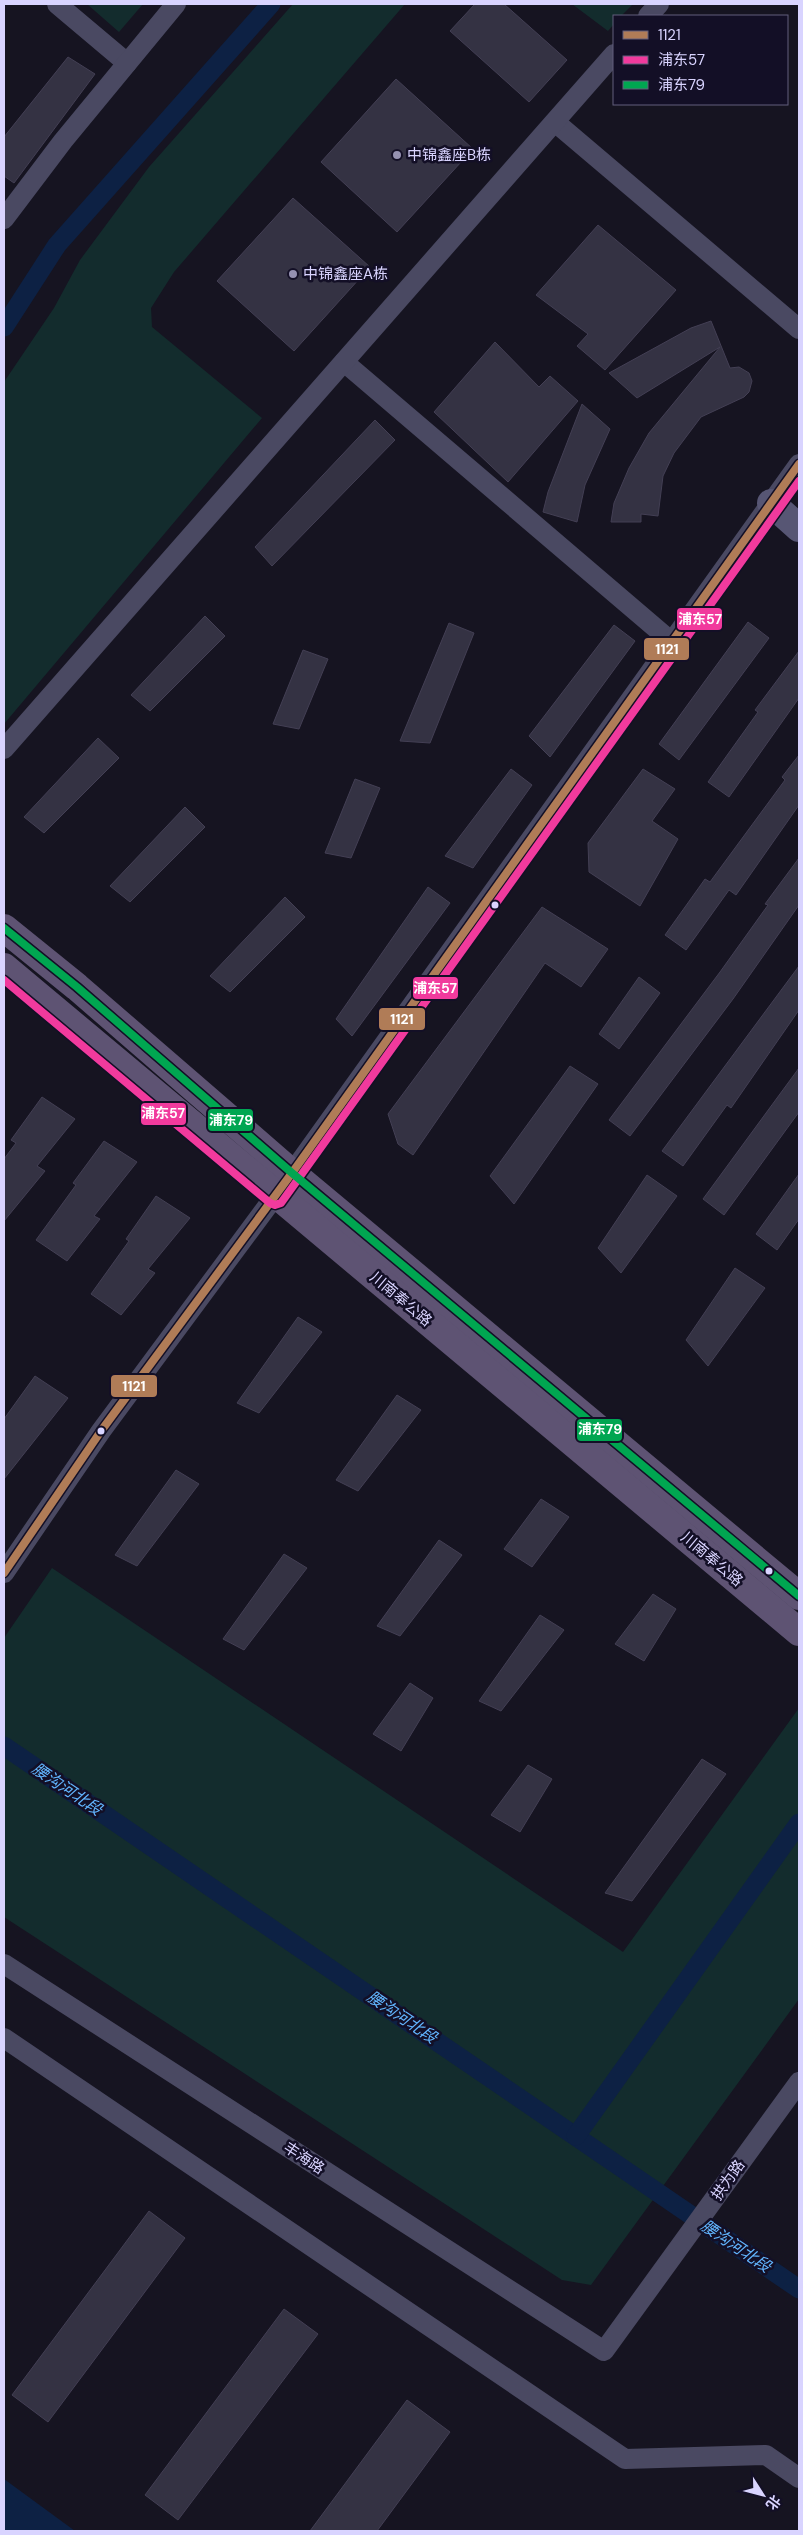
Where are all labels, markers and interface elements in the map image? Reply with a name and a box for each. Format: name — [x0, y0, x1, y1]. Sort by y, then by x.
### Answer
legend — [613, 15, 788, 105]
text: 1121 — [658, 25, 681, 45]
text: 浦东57 — [658, 50, 705, 70]
text: 浦东79 — [658, 75, 705, 95]
place label: 中锦鑫座B栋 — [407, 145, 491, 165]
marker: 中锦鑫座B栋 — [391, 149, 403, 161]
place label: 中锦鑫座A栋 — [303, 264, 388, 284]
marker: 中锦鑫座A栋 — [287, 268, 299, 280]
line badge: 浦东57 — [676, 607, 723, 631]
text: 浦东57 — [678, 610, 723, 628]
line badge: 1121 — [643, 637, 690, 661]
text: 1121 — [655, 640, 679, 658]
unlabelled marker — [490, 900, 500, 910]
line badge: 浦东57 — [412, 976, 459, 1000]
text: 浦东57 — [413, 979, 458, 997]
line badge: 1121 — [378, 1007, 426, 1031]
text: 1121 — [390, 1010, 414, 1028]
line badge: 浦东57 — [140, 1102, 187, 1126]
text: 浦东57 — [141, 1104, 186, 1122]
line badge: 浦东79 — [207, 1108, 254, 1132]
text: 浦东79 — [209, 1111, 253, 1129]
street label: 川南奉公路 — [366, 1267, 436, 1331]
line badge: 1121 — [110, 1374, 158, 1398]
text: 1121 — [122, 1377, 146, 1395]
line badge: 浦东79 — [576, 1418, 623, 1442]
text: 浦东79 — [578, 1420, 622, 1438]
unlabelled marker — [96, 1426, 106, 1436]
street label: 川南奉公路 — [677, 1527, 747, 1591]
unlabelled marker — [764, 1566, 774, 1576]
water label: 腰沟河北段 — [28, 1758, 108, 1821]
water label: 腰沟河北段 — [363, 1986, 443, 2049]
street label: 丰海路 — [280, 2137, 328, 2179]
street label: 拱为路 — [707, 2156, 749, 2204]
water label: 腰沟河北段 — [697, 2215, 777, 2278]
north arrow — [738, 2470, 788, 2520]
text: 北 — [762, 2492, 785, 2514]

